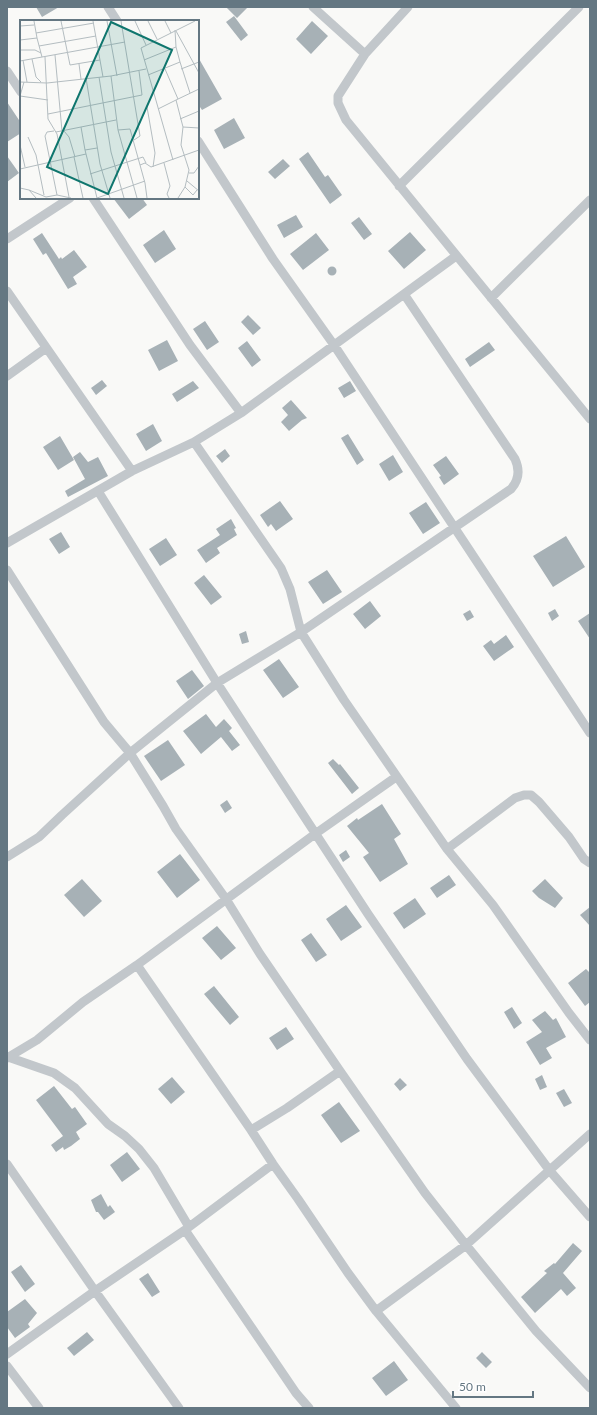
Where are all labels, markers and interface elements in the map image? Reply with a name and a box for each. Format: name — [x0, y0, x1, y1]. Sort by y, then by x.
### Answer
inset map — [20, 20, 199, 199]
scale bar — [453, 1373, 533, 1399]
text: 50 m — [459, 1379, 486, 1394]

